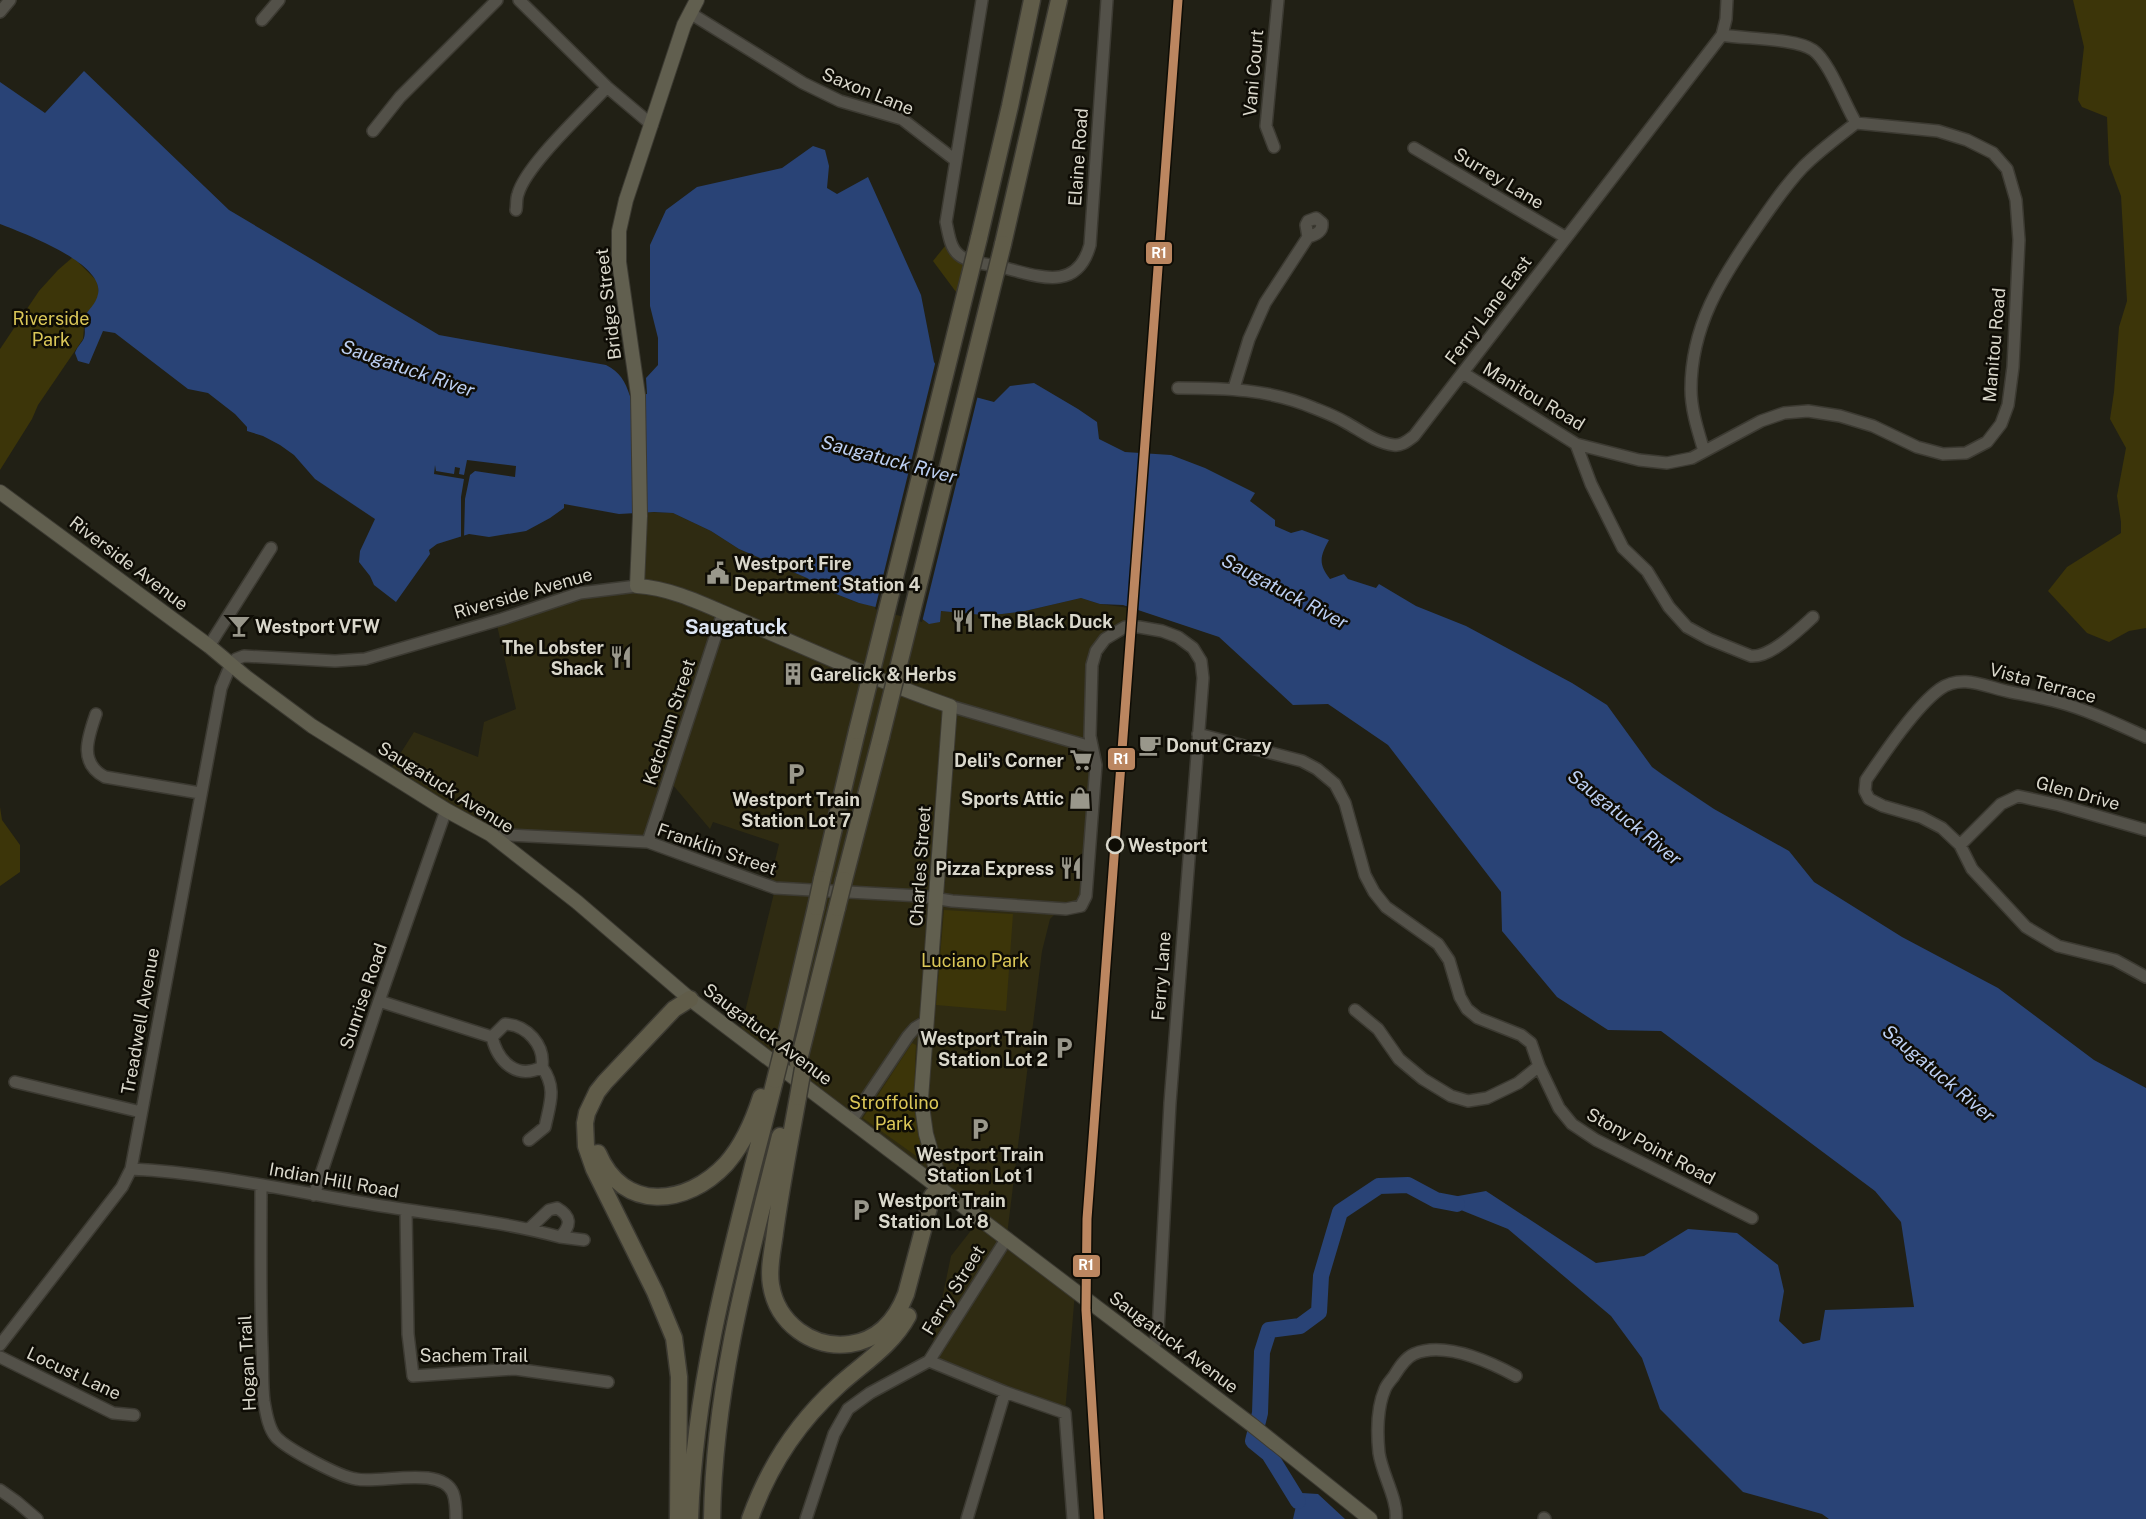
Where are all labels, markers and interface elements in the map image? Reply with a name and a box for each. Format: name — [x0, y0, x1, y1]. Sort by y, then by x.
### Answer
street label: Vani Court — [1239, 29, 1267, 117]
street label: Saxon Lane — [819, 63, 917, 119]
street label: Elaine Road — [1064, 107, 1092, 207]
street label: Surrey Lane — [1450, 143, 1548, 213]
line badge: R1 — [1145, 241, 1173, 265]
text: R1 — [1151, 245, 1167, 261]
street label: Bridge Street — [591, 247, 625, 361]
street label: Ferry Lane East — [1440, 252, 1536, 368]
street label: Manitou Road — [1979, 287, 2009, 403]
park label: Riverside Park — [12, 308, 90, 350]
water label: Saugatuck River — [338, 335, 478, 401]
street label: Manitou Road — [1479, 357, 1589, 435]
water label: Saugatuck River — [819, 430, 960, 488]
street label: Riverside Avenue — [66, 512, 192, 614]
water label: Saugatuck River — [1218, 548, 1353, 634]
place label: Westport Fire Department Station 4 — [734, 553, 921, 595]
public building icon: Westport Fire Department Station 4 — [705, 560, 731, 586]
street label: Riverside Avenue — [451, 563, 595, 623]
restaurant icon: The Black Duck — [950, 608, 976, 634]
place label: The Black Duck — [980, 611, 1113, 632]
bar icon: Westport VFW — [226, 613, 252, 639]
district label: Saugatuck — [685, 615, 788, 639]
place label: Westport VFW — [255, 616, 380, 637]
place label: The Lobster Shack — [502, 637, 605, 679]
restaurant icon: The Lobster Shack — [608, 644, 634, 670]
street label: Ketchum Street — [639, 656, 699, 788]
street label: Vista Terrace — [1987, 659, 2099, 707]
building icon: Garelick & Herbs — [780, 661, 806, 687]
place label: Garelick & Herbs — [810, 664, 957, 685]
cafe icon: Donut Crazy — [1137, 732, 1163, 758]
place label: Donut Crazy — [1166, 735, 1272, 756]
street label: Saugatuck Avenue — [374, 737, 518, 837]
supermarket icon: Deli's Corner — [1068, 747, 1094, 773]
line badge: R1 — [1107, 747, 1136, 771]
place label: Deli's Corner — [954, 750, 1065, 771]
text: R1 — [1113, 751, 1129, 767]
parking icon: Westport Train Station Lot 7 — [783, 761, 809, 787]
water label: Saugatuck River — [1564, 764, 1687, 870]
street label: Glen Drive — [2034, 772, 2122, 814]
shop icon: Sports Attic — [1067, 785, 1093, 811]
place label: Sports Attic — [961, 788, 1064, 809]
place label: Westport Train Station Lot 7 — [732, 789, 860, 831]
street label: Charles Street — [905, 805, 935, 927]
street label: Franklin Street — [654, 819, 780, 879]
place label: Westport — [1128, 835, 1208, 856]
marker: Westport — [1106, 836, 1124, 854]
restaurant icon: Pizza Express — [1058, 855, 1084, 881]
place label: Pizza Express — [935, 858, 1054, 879]
street label: Ferry Lane — [1147, 931, 1175, 1021]
street label: Sunrise Road — [335, 940, 391, 1052]
street label: Treadwell Avenue — [117, 946, 163, 1096]
park label: Luciano Park — [921, 950, 1029, 971]
street label: Saugatuck Avenue — [699, 979, 837, 1089]
water label: Saugatuck River — [1878, 1020, 2000, 1127]
place label: Westport Train Station Lot 2 — [920, 1028, 1048, 1070]
parking icon: Westport Train Station Lot 2 — [1051, 1035, 1077, 1061]
park label: Stroffolino Park — [849, 1092, 939, 1134]
street label: Stony Point Road — [1583, 1103, 1719, 1189]
parking icon: Westport Train Station Lot 1 — [967, 1116, 993, 1142]
place label: Westport Train Station Lot 1 — [916, 1144, 1044, 1186]
street label: Indian Hill Road — [267, 1158, 401, 1202]
place label: Westport Train Station Lot 8 — [878, 1190, 1006, 1232]
parking icon: Westport Train Station Lot 8 — [848, 1197, 874, 1223]
street label: Ferry Street — [917, 1241, 989, 1339]
line badge: R1 — [1072, 1254, 1101, 1278]
text: R1 — [1078, 1257, 1094, 1273]
street label: Saugatuck Avenue — [1105, 1287, 1243, 1397]
street label: Hogan Trail — [234, 1314, 260, 1412]
street label: Locust Lane — [24, 1342, 124, 1404]
street label: Sachem Trail — [420, 1345, 528, 1366]

